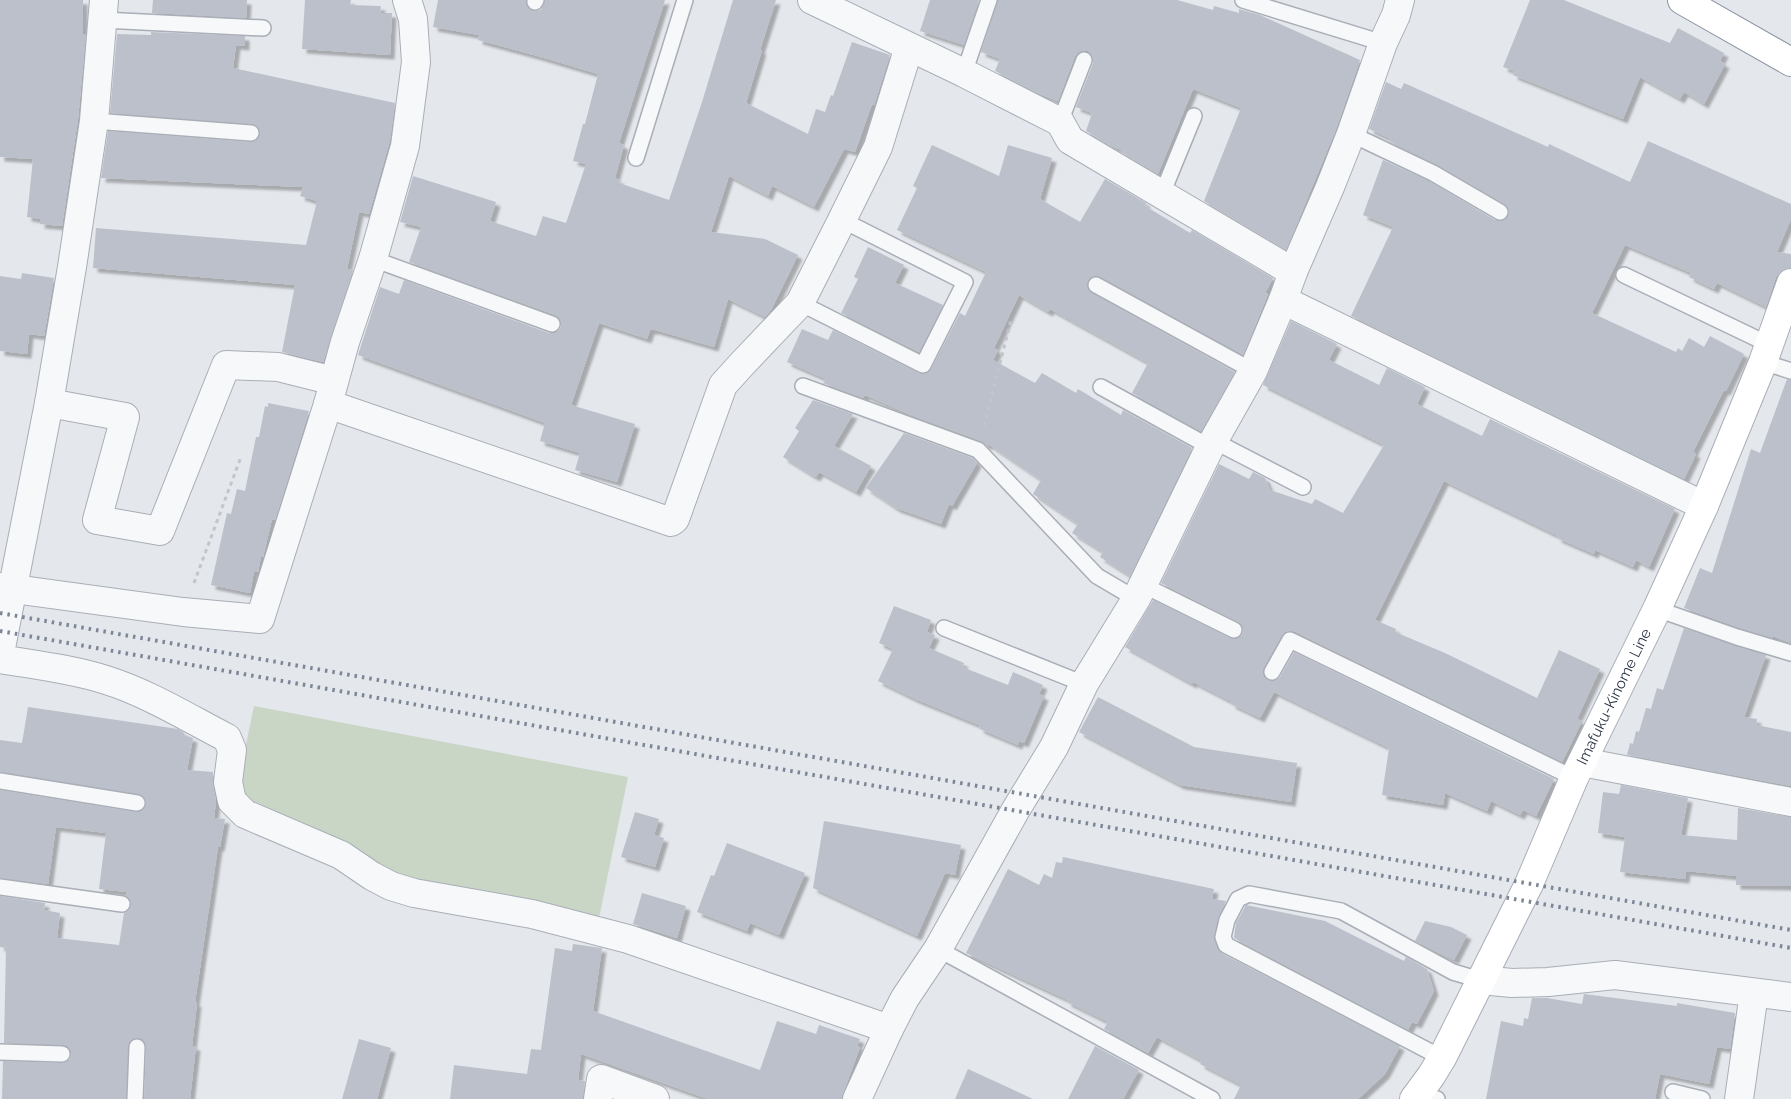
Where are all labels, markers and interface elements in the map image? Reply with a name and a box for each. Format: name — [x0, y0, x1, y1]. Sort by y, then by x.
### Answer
street label: Imafuku-Kinome Line — [1573, 625, 1655, 768]

